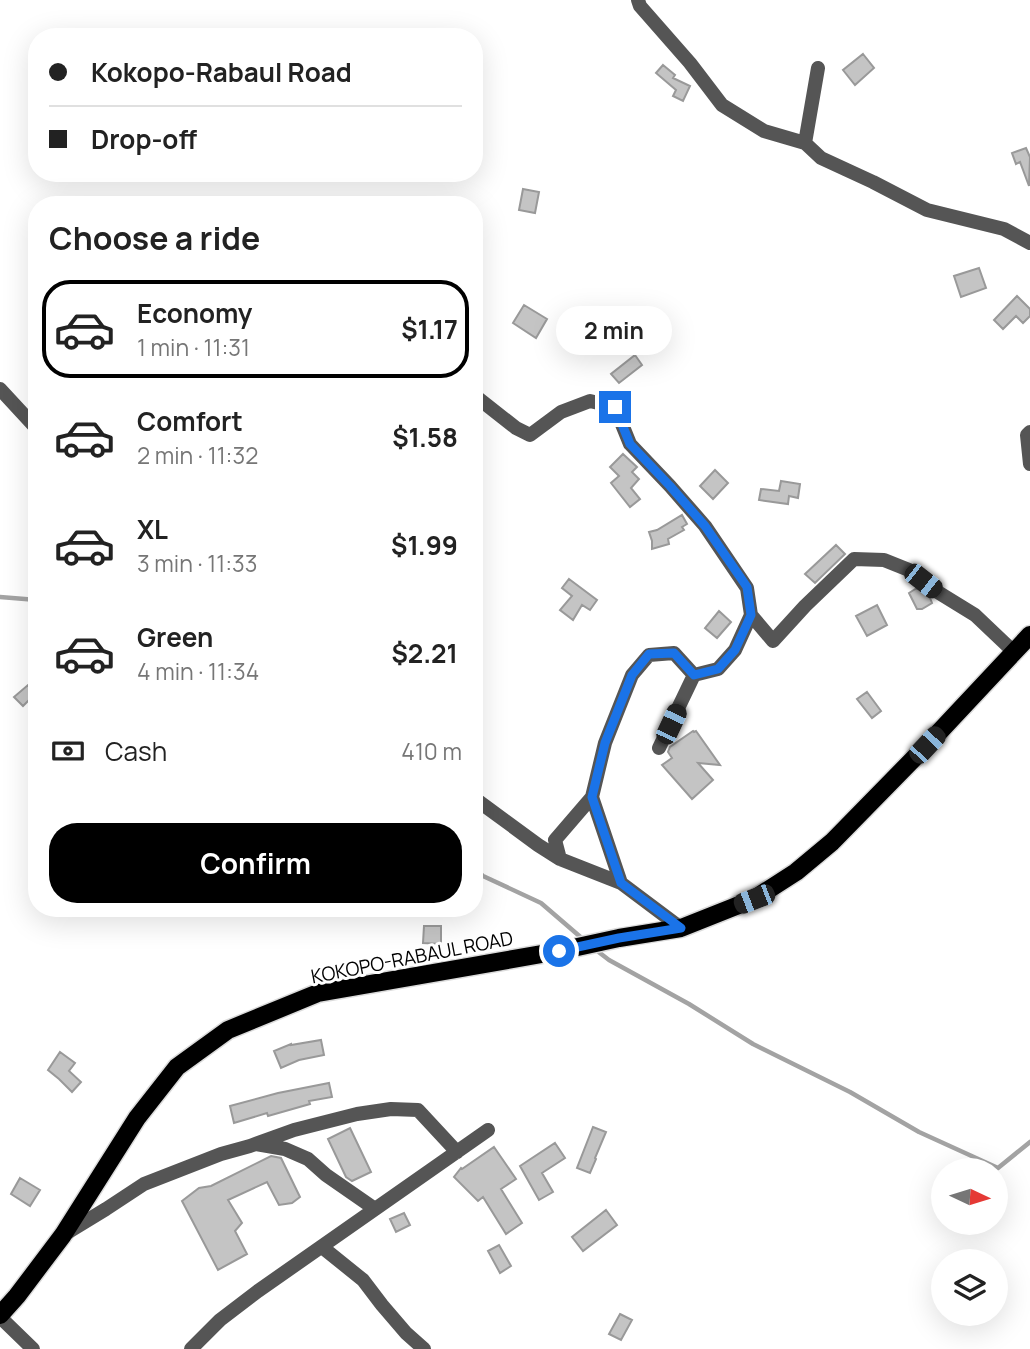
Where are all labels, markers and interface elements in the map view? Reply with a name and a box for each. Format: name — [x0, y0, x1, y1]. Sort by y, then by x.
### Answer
text: Kokopo-Rabaul Road — [91, 54, 352, 90]
text: Drop-off — [91, 121, 197, 157]
text: Choose a ride — [49, 216, 260, 260]
text: Economy — [137, 295, 252, 331]
icon: car — [53, 298, 116, 361]
callout: 2 min — [557, 306, 673, 354]
text: $1.17 — [401, 311, 458, 347]
text: 2 min — [584, 314, 644, 346]
text: 1 min · 11:31 — [137, 331, 250, 363]
route end — [599, 391, 631, 423]
text: Comfort — [137, 403, 243, 439]
icon: car — [53, 406, 116, 469]
text: $1.58 — [392, 419, 458, 455]
text: 2 min · 11:32 — [137, 439, 258, 471]
text: XL — [137, 511, 168, 547]
icon: car — [53, 514, 116, 577]
text: $1.99 — [391, 527, 458, 563]
text: 3 min · 11:33 — [137, 547, 258, 579]
car — [900, 560, 947, 602]
text: Green — [137, 619, 213, 655]
icon: car — [53, 622, 116, 685]
text: $2.21 — [391, 635, 458, 671]
text: 4 min · 11:34 — [137, 655, 259, 687]
car — [653, 701, 690, 747]
car — [905, 722, 950, 768]
icon: cash — [49, 732, 87, 770]
text: Cash — [105, 733, 167, 769]
text: 410 m — [401, 735, 462, 767]
button: Confirm — [49, 823, 462, 903]
car — [731, 882, 778, 916]
street label: KOKOPO-RABAUL ROAD — [309, 925, 515, 989]
route start — [543, 935, 575, 967]
north arrow — [931, 1158, 1008, 1236]
map controls — [931, 1158, 1008, 1326]
button: layers — [931, 1249, 1008, 1326]

